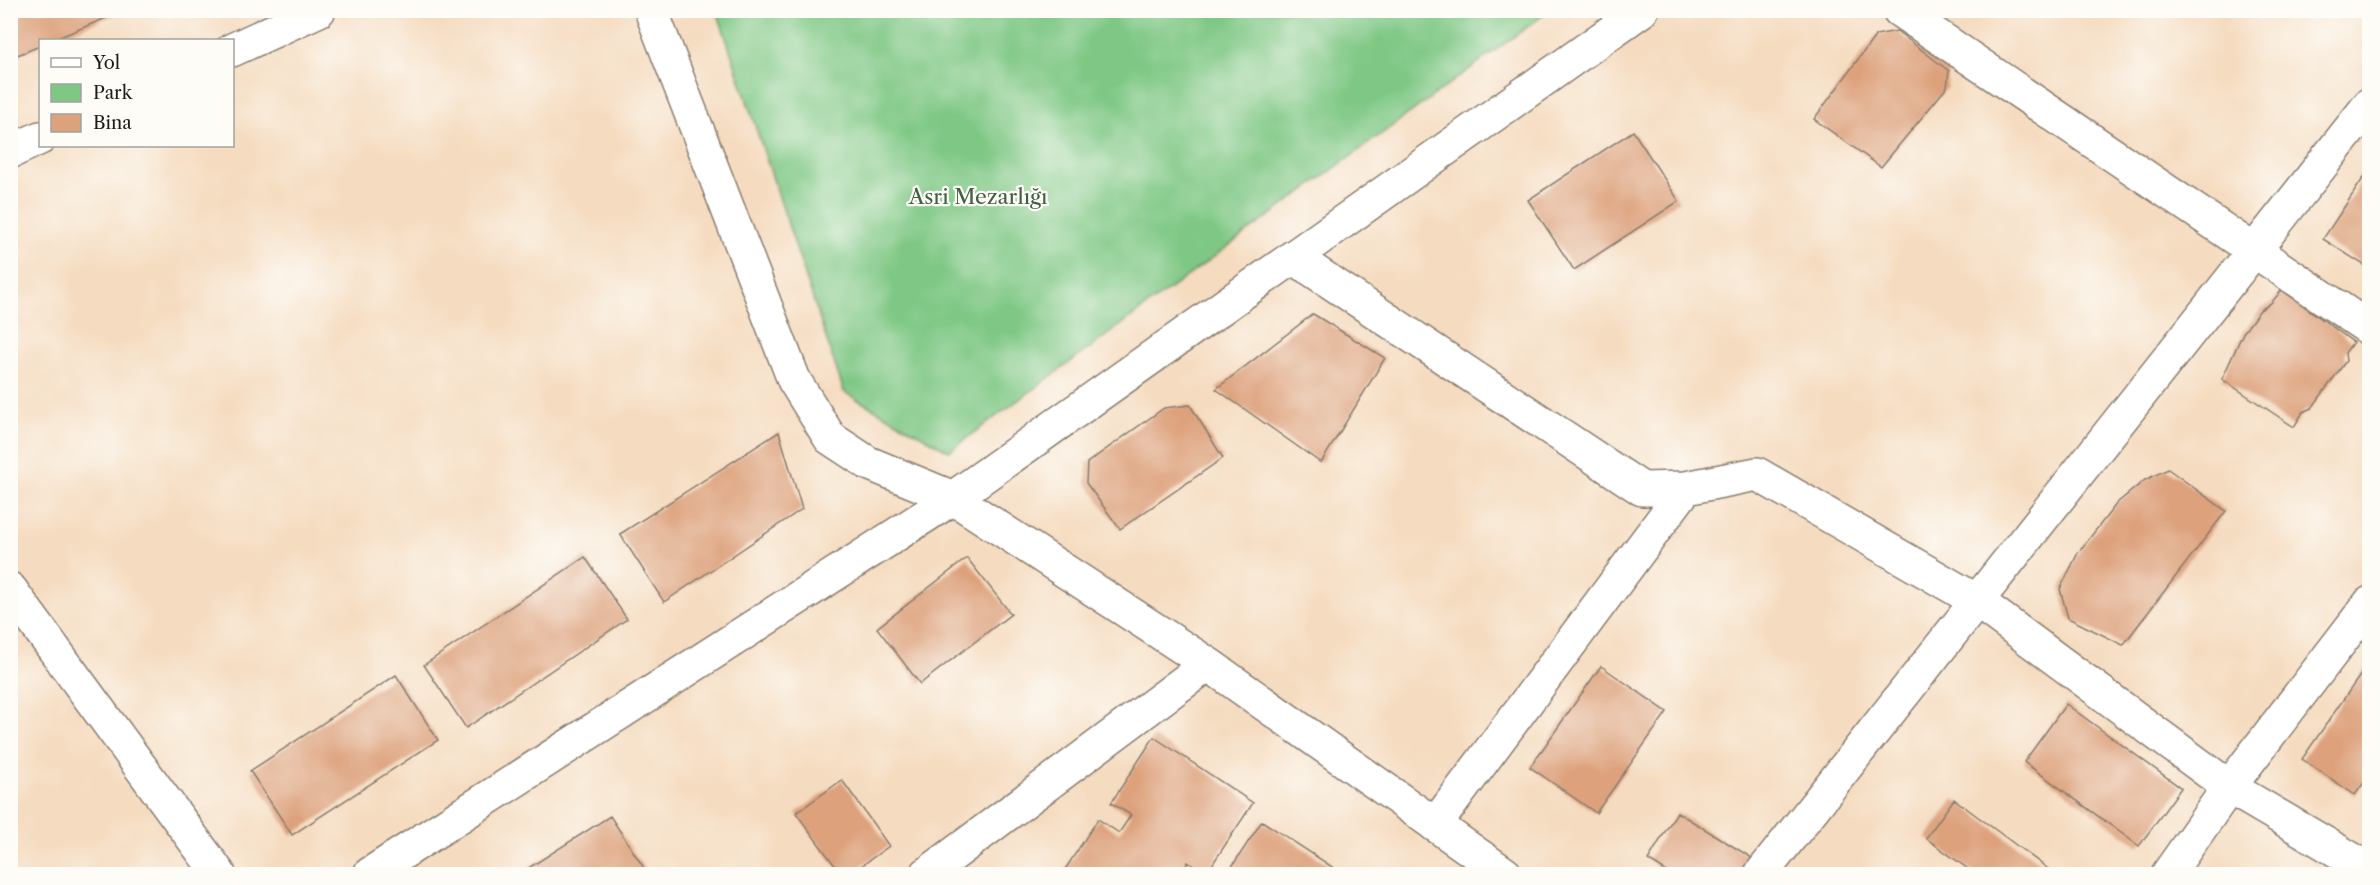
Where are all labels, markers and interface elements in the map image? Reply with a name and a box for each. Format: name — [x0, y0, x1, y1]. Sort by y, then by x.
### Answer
legend — [39, 39, 234, 147]
text: Yol — [92, 52, 120, 74]
text: Park — [93, 82, 134, 104]
text: Bina — [93, 112, 132, 134]
park label: Asri Mezarlığı — [908, 184, 1047, 209]

